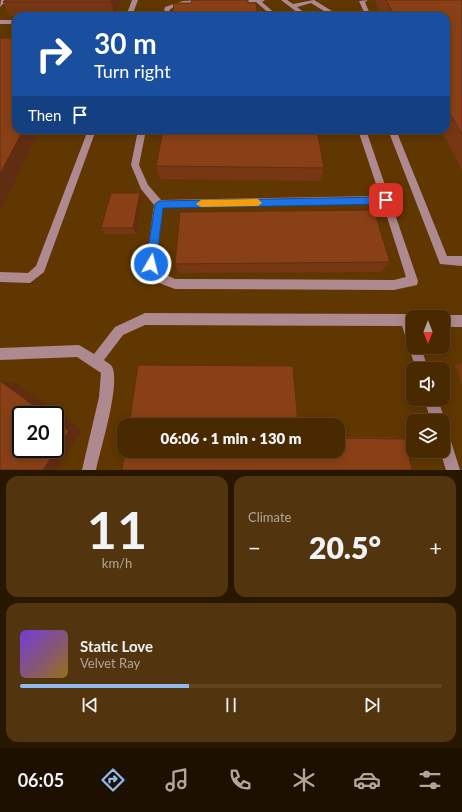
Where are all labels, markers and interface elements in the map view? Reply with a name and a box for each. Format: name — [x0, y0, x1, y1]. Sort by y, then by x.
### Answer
text: 30 m — [94, 26, 157, 60]
icon: right — [28, 28, 80, 80]
text: Turn right — [94, 60, 171, 82]
icon: arrive — [69, 104, 91, 126]
text: Then — [28, 106, 61, 124]
pin — [369, 183, 403, 217]
icon: arrive — [375, 189, 397, 211]
position arrow — [130, 243, 172, 285]
north arrow — [406, 310, 450, 354]
map controls — [406, 310, 450, 458]
button: sound — [406, 362, 450, 406]
speed limit sign: 20 — [12, 406, 64, 458]
button: layers — [406, 414, 450, 458]
text: 06:06 · 1 min · 130 m — [160, 429, 302, 447]
text: 11 — [87, 498, 147, 560]
text: Climate — [248, 509, 291, 525]
text: 20.5° — [309, 529, 381, 565]
text: − — [248, 534, 261, 561]
text: + — [429, 534, 442, 561]
text: km/h — [102, 555, 132, 571]
text: Static Love — [80, 637, 153, 655]
text: Velvet Ray — [80, 655, 140, 671]
icon: previous — [79, 694, 101, 716]
icon: pause — [220, 694, 242, 716]
icon: next — [361, 694, 383, 716]
icon: directions — [99, 766, 127, 794]
icon: music — [163, 766, 191, 794]
icon: phone — [226, 766, 254, 794]
icon: climate — [290, 766, 318, 794]
icon: car — [353, 766, 381, 794]
icon: filters — [416, 766, 444, 794]
text: 06:05 — [18, 769, 64, 791]

